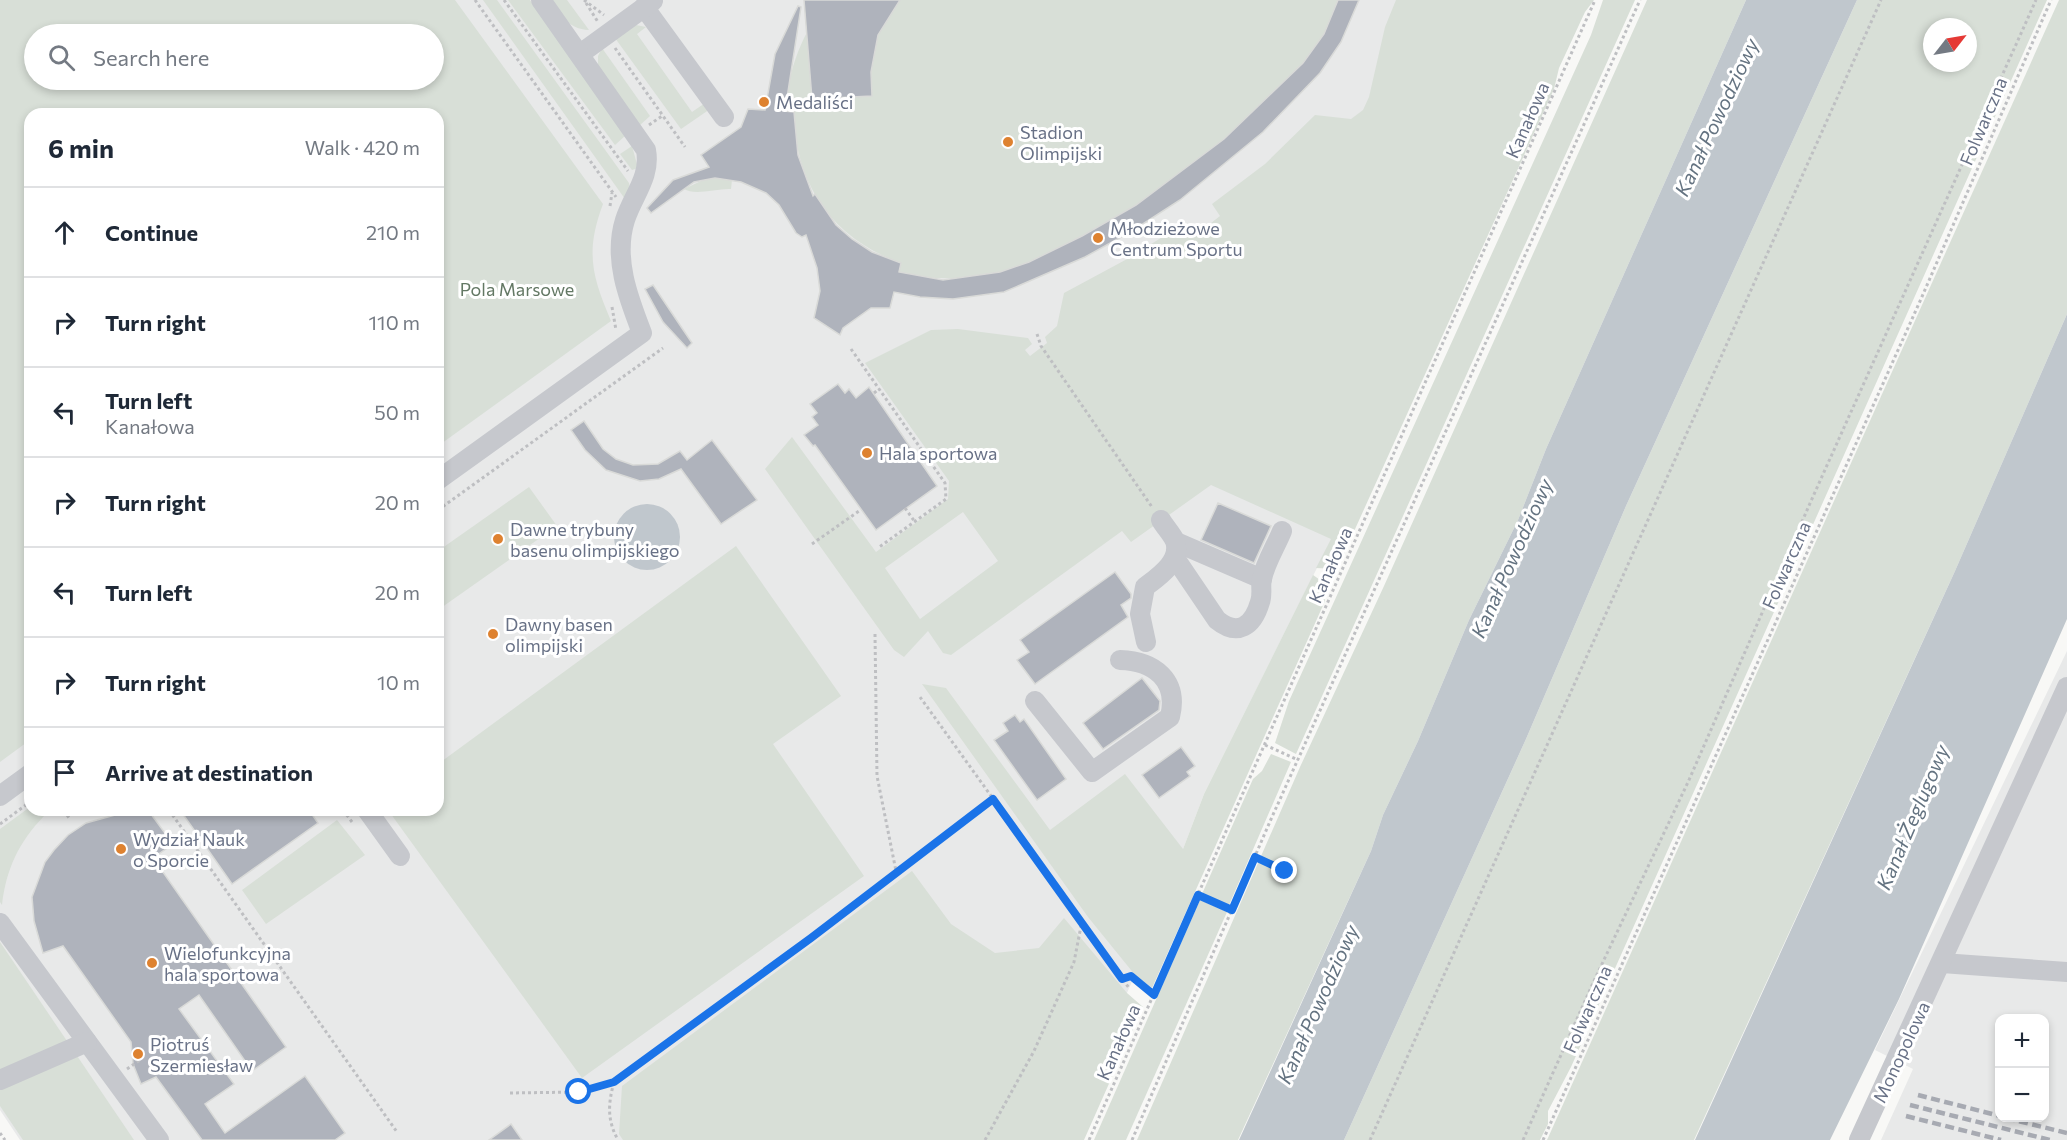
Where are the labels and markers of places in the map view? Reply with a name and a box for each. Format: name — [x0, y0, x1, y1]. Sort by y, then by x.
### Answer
place label: Medaliści — [776, 91, 853, 113]
marker: Medaliści — [757, 95, 771, 109]
place label: Stadion Olimpijski — [1020, 121, 1102, 164]
marker: Stadion Olimpijski — [1001, 135, 1015, 149]
place label: Młodzieżowe Centrum Sportu — [1110, 217, 1243, 260]
marker: Młodzieżowe Centrum Sportu — [1091, 231, 1105, 245]
place label: Hala sportowa — [879, 442, 997, 464]
marker: Hala sportowa — [860, 446, 874, 460]
place label: Dawne trybuny basenu olimpijskiego — [510, 518, 679, 561]
marker: Dawne trybuny basenu olimpijskiego — [491, 532, 505, 546]
place label: Dawny basen olimpijski — [505, 613, 613, 656]
marker: Dawny basen olimpijski — [486, 627, 500, 641]
place label: Wydział Nauk o Sporcie — [133, 828, 245, 871]
marker: Wydział Nauk o Sporcie — [114, 842, 128, 856]
place label: Wielofunkcyjna hala sportowa — [164, 942, 291, 985]
marker: Wielofunkcyjna hala sportowa — [145, 956, 159, 970]
place label: Piotruś Szermiesław — [150, 1033, 253, 1076]
marker: Piotruś Szermiesław — [131, 1047, 145, 1061]

